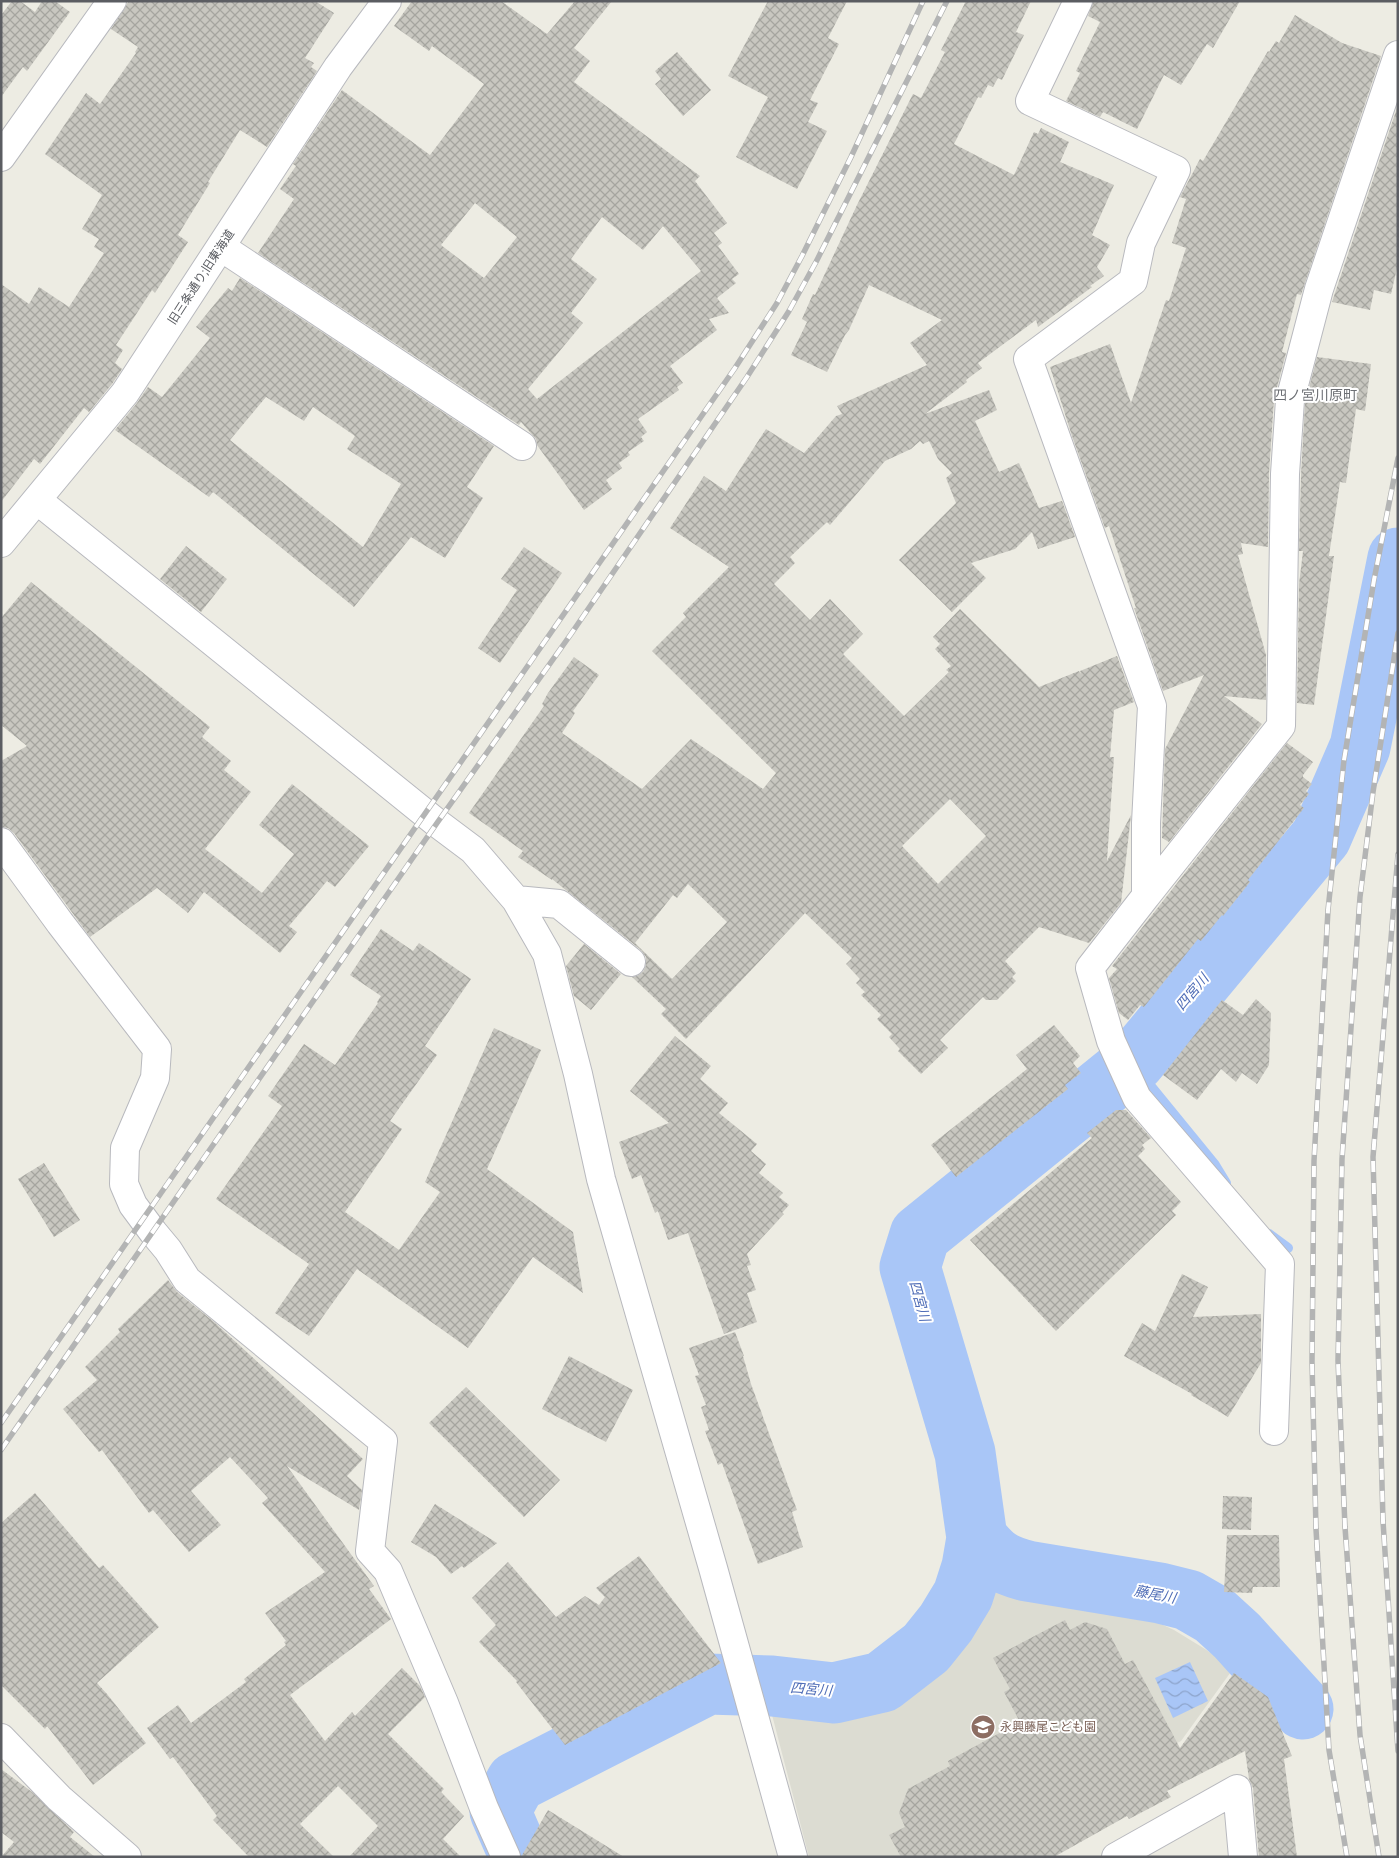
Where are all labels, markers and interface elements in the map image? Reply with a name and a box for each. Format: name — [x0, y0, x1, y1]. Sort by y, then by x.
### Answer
street label: 旧三条通り;旧東海道 — [165, 227, 237, 327]
district label: 四ノ宮川原町 — [1273, 387, 1357, 403]
water label: 四宮川 — [1172, 969, 1213, 1013]
water label: 四宮川 — [907, 1279, 934, 1325]
water label: 藤尾川 — [1133, 1582, 1179, 1606]
water label: 四宮川 — [789, 1679, 835, 1699]
school or university icon: 永興藤尾こども園 — [970, 1714, 996, 1740]
place label: 永興藤尾こども園 — [1000, 1720, 1096, 1734]

